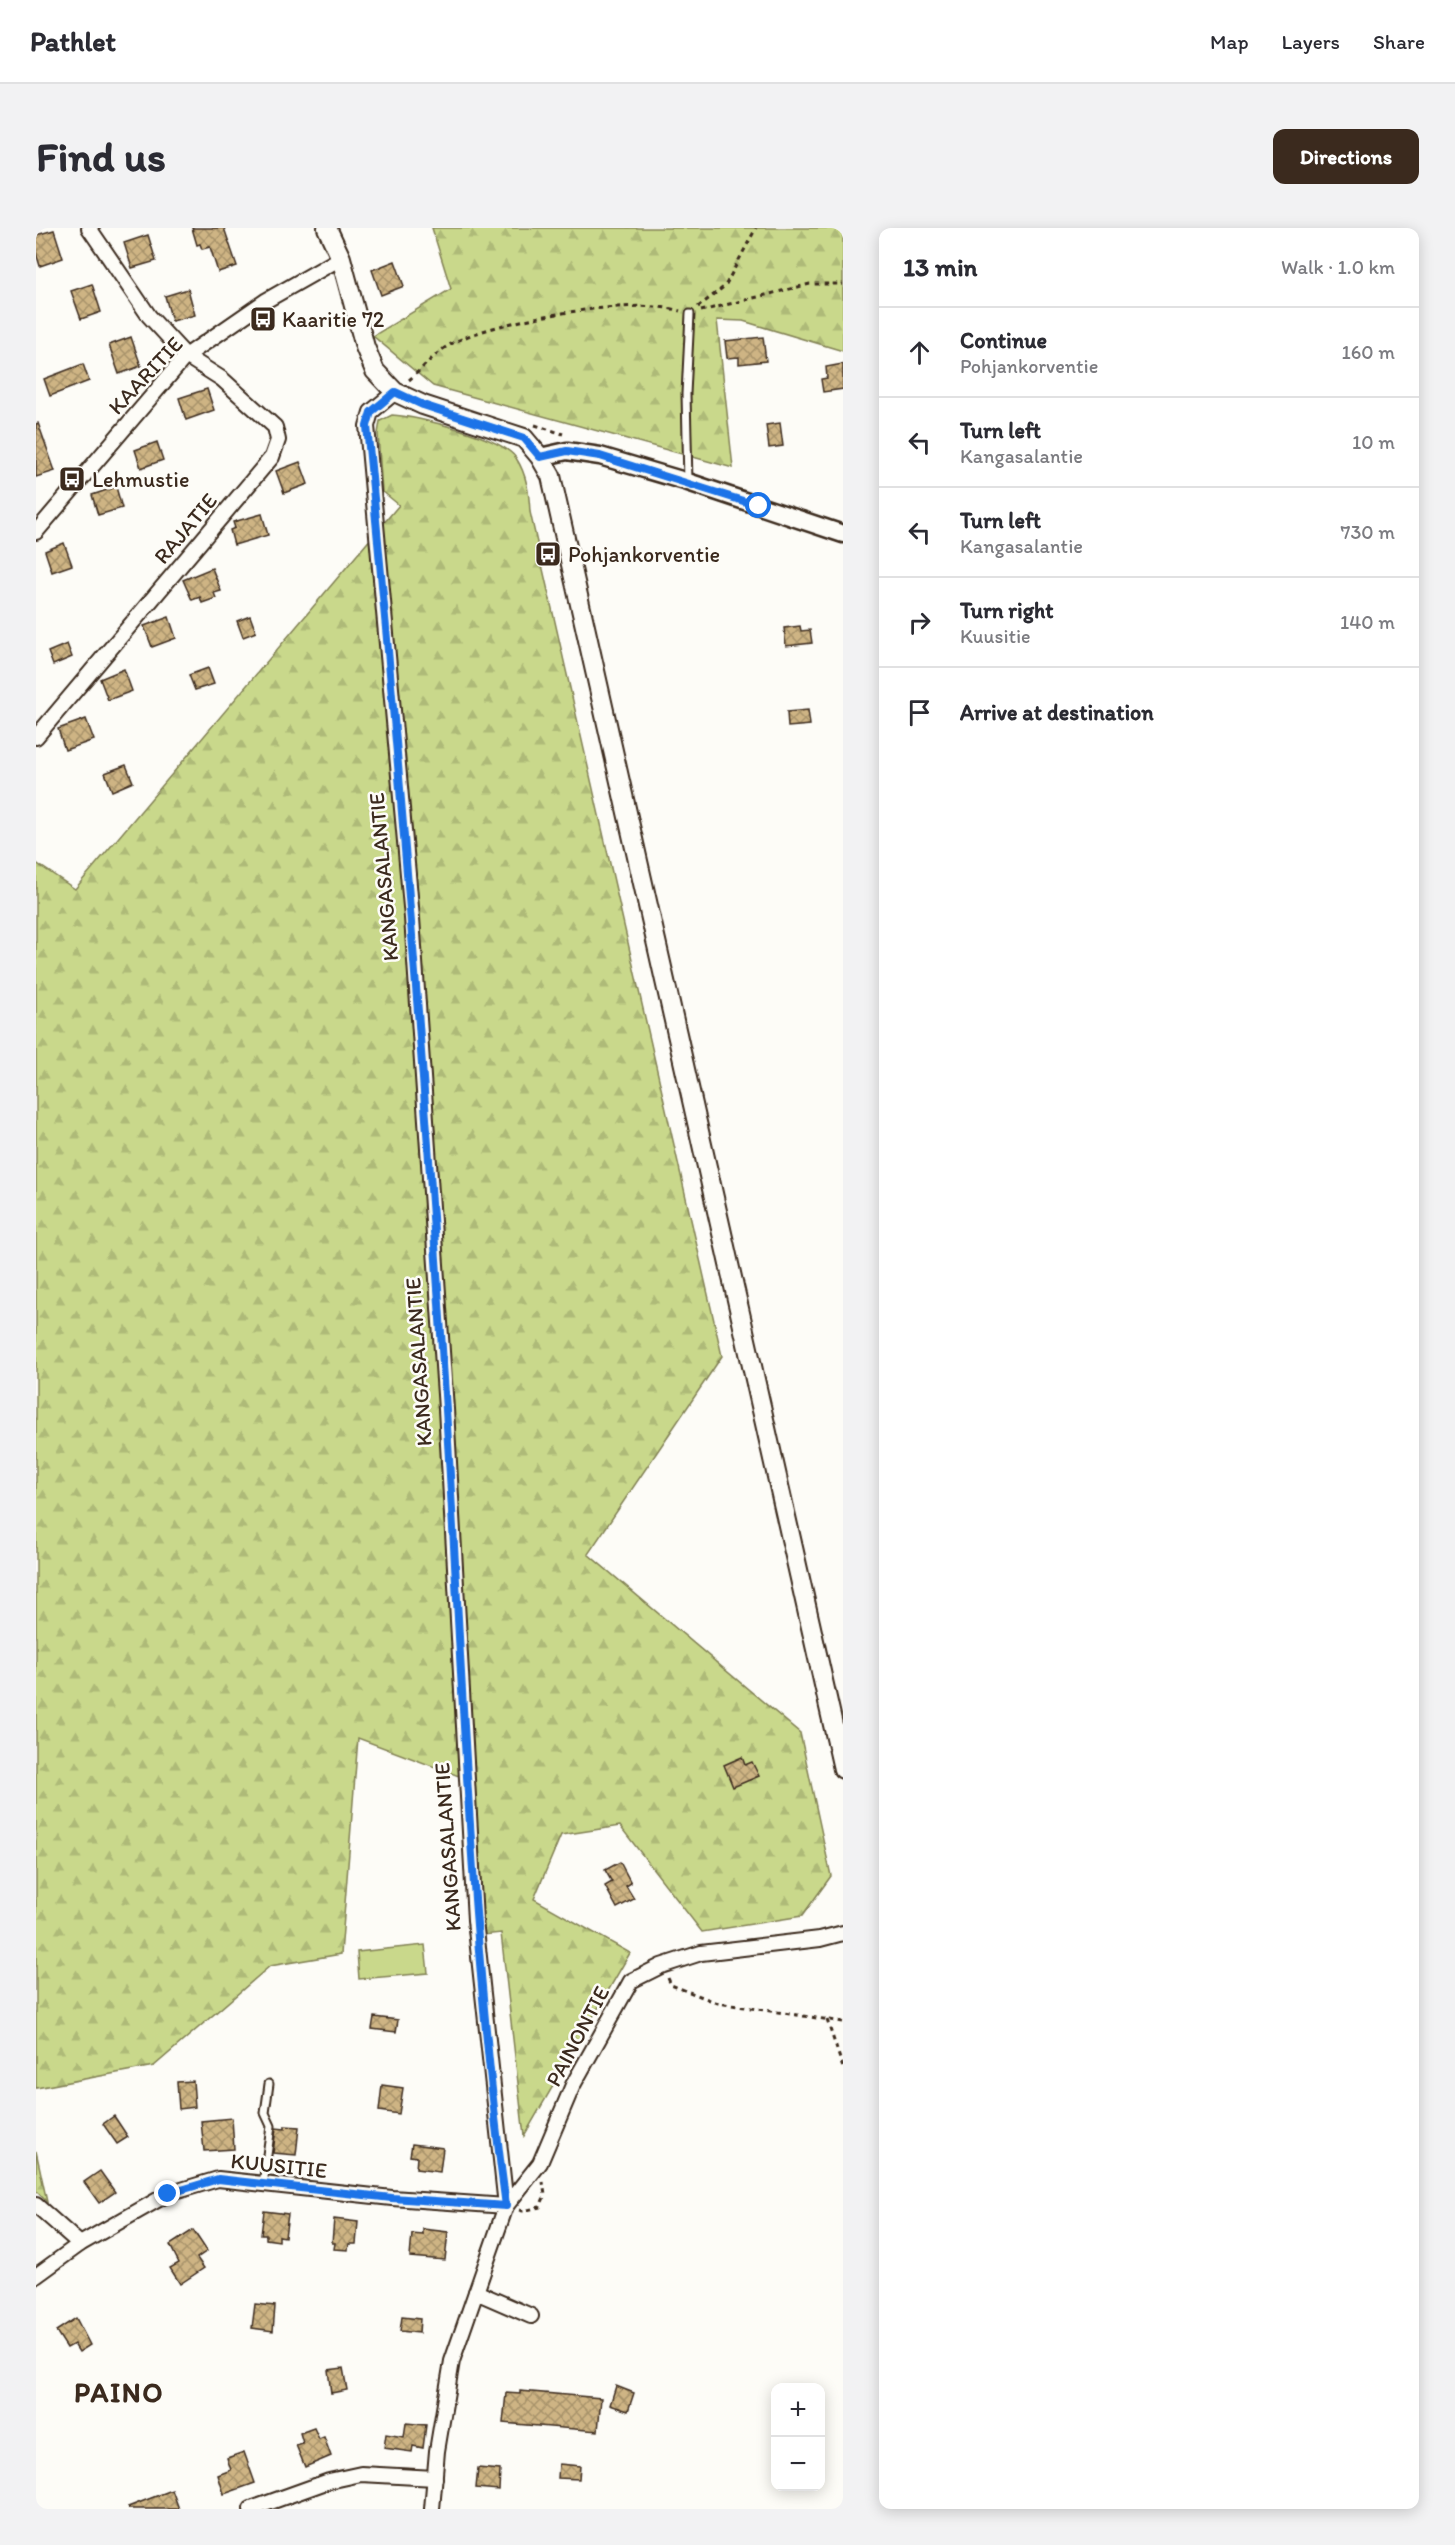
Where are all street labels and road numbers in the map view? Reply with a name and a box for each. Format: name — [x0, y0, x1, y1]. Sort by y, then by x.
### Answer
street label: KAARITIE — [102, 331, 188, 420]
street label: RAJATIE — [148, 487, 223, 569]
street label: KANGASALANTIE — [363, 792, 404, 962]
street label: KANGASALANTIE — [399, 1277, 438, 1447]
street label: KANGASALANTIE — [428, 1762, 467, 1932]
street label: PAINONTIE — [540, 1981, 615, 2091]
street label: KUUSITIE — [229, 2147, 328, 2184]

